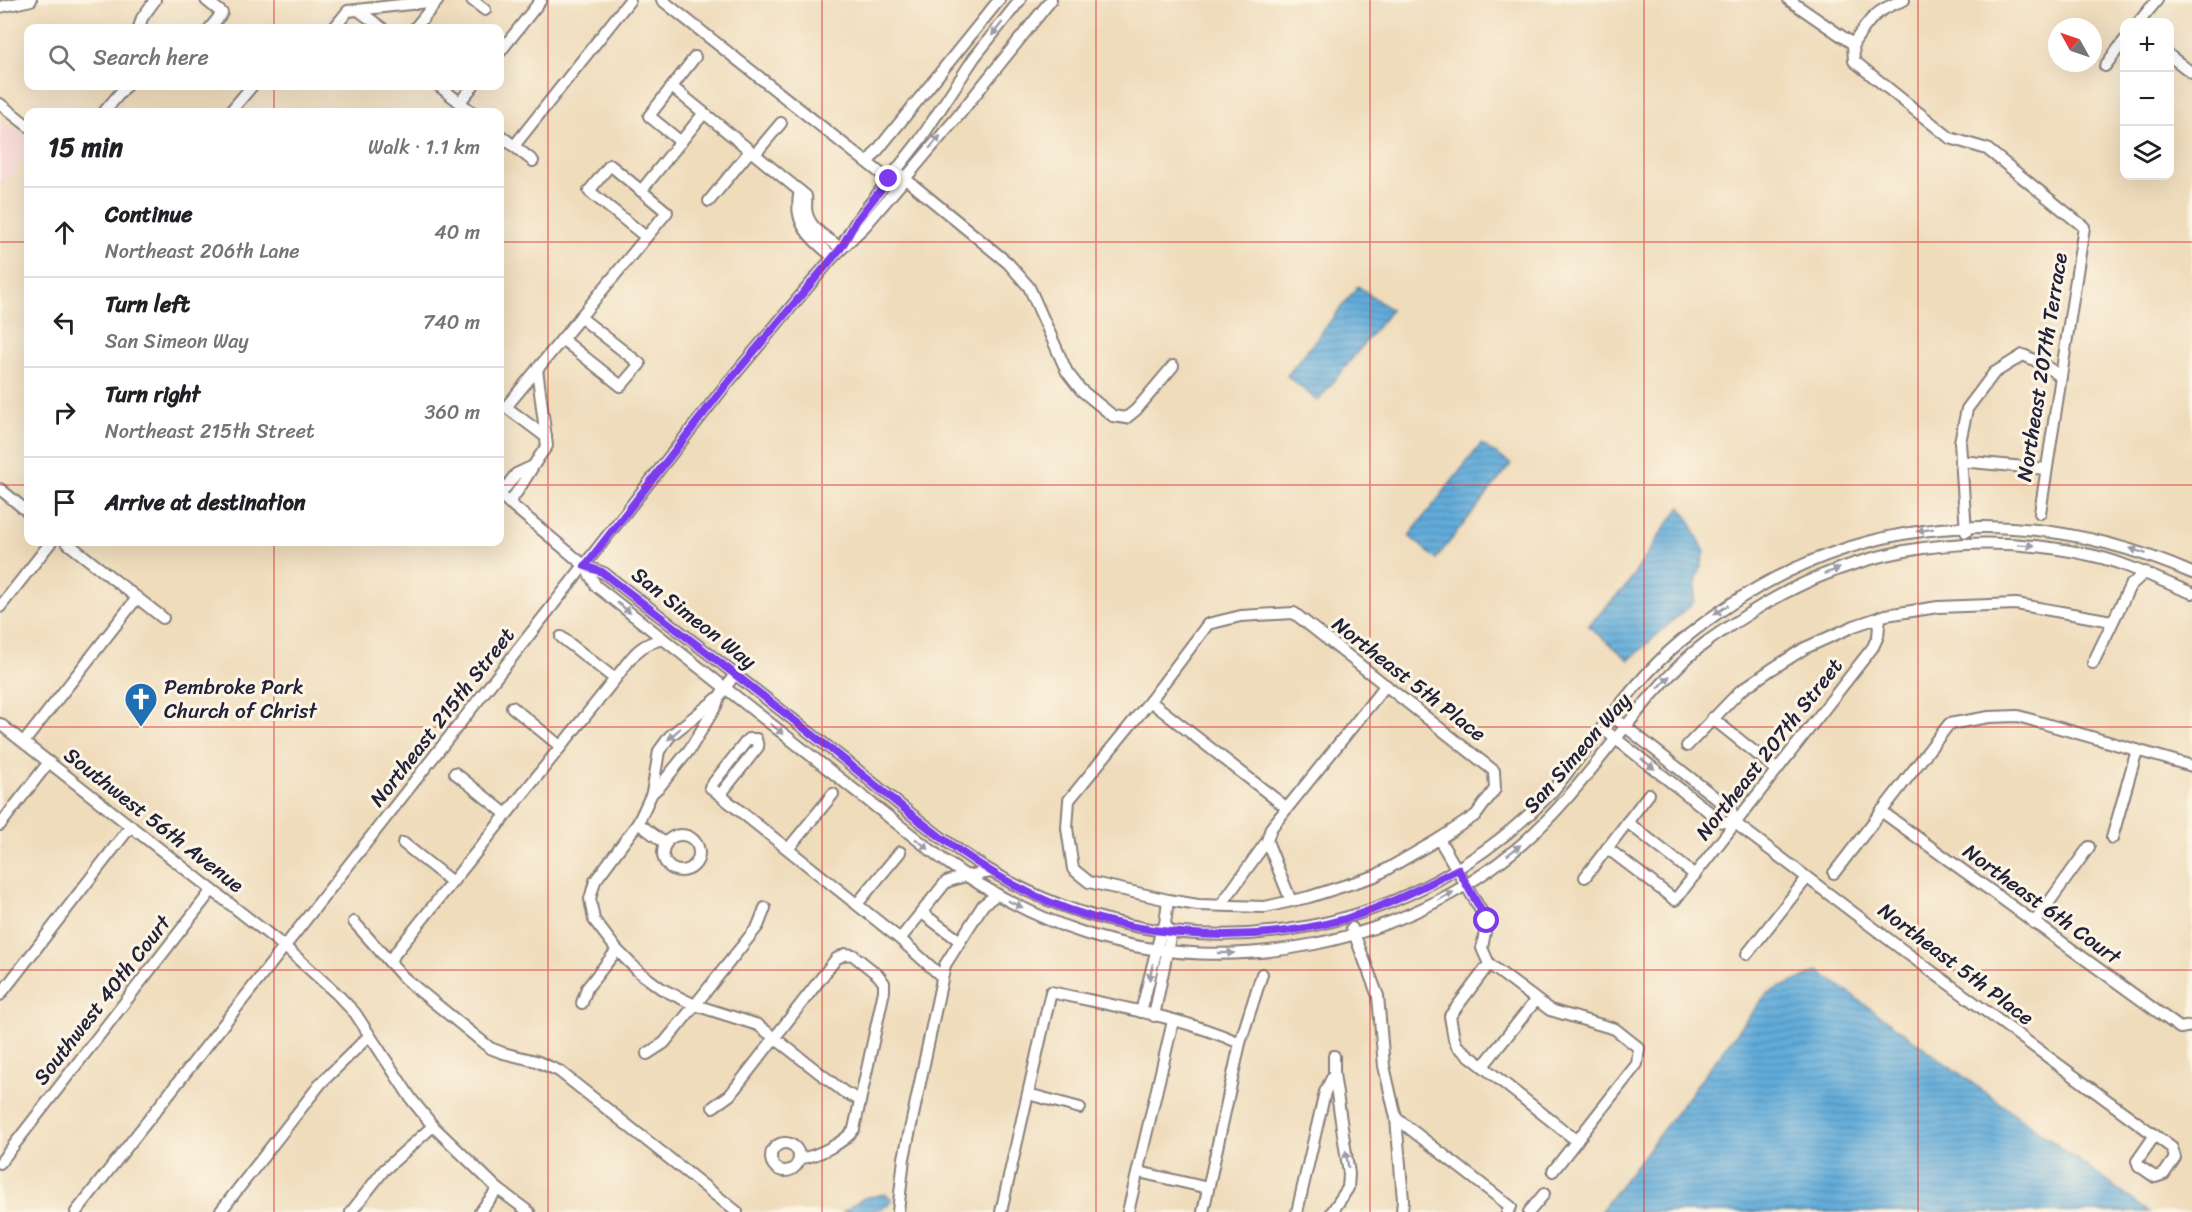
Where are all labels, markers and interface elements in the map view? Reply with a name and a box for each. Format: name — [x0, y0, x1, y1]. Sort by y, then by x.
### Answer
north arrow — [2048, 18, 2102, 72]
map controls — [2120, 18, 2174, 180]
button: + — [2120, 18, 2174, 72]
one-way arrow — [991, 21, 1004, 37]
search box — [24, 24, 504, 90]
text: Search here — [93, 38, 209, 77]
icon: search — [45, 41, 78, 74]
button: − — [2120, 72, 2174, 126]
text: 15 min — [48, 124, 123, 170]
button: layers — [2120, 126, 2174, 180]
text: Walk · 1.1 km — [368, 130, 480, 165]
one-way arrow — [928, 134, 942, 149]
route end — [875, 165, 901, 191]
text: Continue — [105, 195, 193, 234]
text: 40 m — [434, 215, 480, 250]
icon: ahead — [48, 216, 81, 249]
text: Northeast 206th Lane — [105, 234, 300, 269]
street label: Northeast 207th Terrace — [2005, 250, 2079, 484]
text: Turn left — [105, 285, 190, 324]
text: 740 m — [423, 305, 480, 340]
icon: left — [48, 306, 81, 339]
text: San Simeon Way — [105, 324, 249, 359]
text: Turn right — [105, 375, 200, 414]
text: 360 m — [424, 395, 480, 430]
icon: right — [48, 396, 81, 429]
text: Northeast 215th Street — [105, 414, 315, 449]
text: Arrive at destination — [105, 483, 306, 522]
icon: arrive — [48, 486, 81, 519]
one-way arrow — [1915, 526, 1934, 535]
one-way arrow — [2016, 540, 2035, 549]
one-way arrow — [2128, 546, 2146, 556]
street label: San Simeon Way — [623, 557, 765, 679]
one-way arrow — [1823, 566, 1841, 576]
one-way arrow — [616, 602, 632, 615]
one-way arrow — [1713, 604, 1729, 615]
street label: Northeast 5th Place — [1323, 606, 1495, 752]
street label: Northeast 215th Street — [359, 619, 525, 815]
street label: Northeast 207th Street — [1685, 649, 1853, 849]
place label: Pembroke Park Church of Christ — [164, 668, 318, 730]
one-way arrow — [1656, 676, 1670, 690]
church icon: Pembroke Park Church of Christ — [123, 681, 159, 728]
street label: San Simeon Way — [1513, 684, 1641, 822]
one-way arrow — [769, 723, 785, 736]
one-way arrow — [667, 727, 682, 740]
street label: Southwest 56th Avenue — [55, 737, 253, 903]
one-way arrow — [1640, 758, 1656, 771]
street label: Northeast 6th Court — [1955, 833, 2131, 976]
one-way arrow — [914, 837, 930, 850]
one-way arrow — [1506, 843, 1522, 856]
one-way arrow — [1438, 891, 1455, 901]
street label: Northeast 5th Place — [1870, 892, 2043, 1036]
one-way arrow — [1007, 900, 1024, 909]
street label: Southwest 40th Court — [23, 905, 182, 1094]
route start — [1473, 907, 1499, 933]
one-way arrow — [1217, 948, 1236, 958]
one-way arrow — [1145, 963, 1155, 981]
one-way arrow — [1342, 1149, 1351, 1168]

